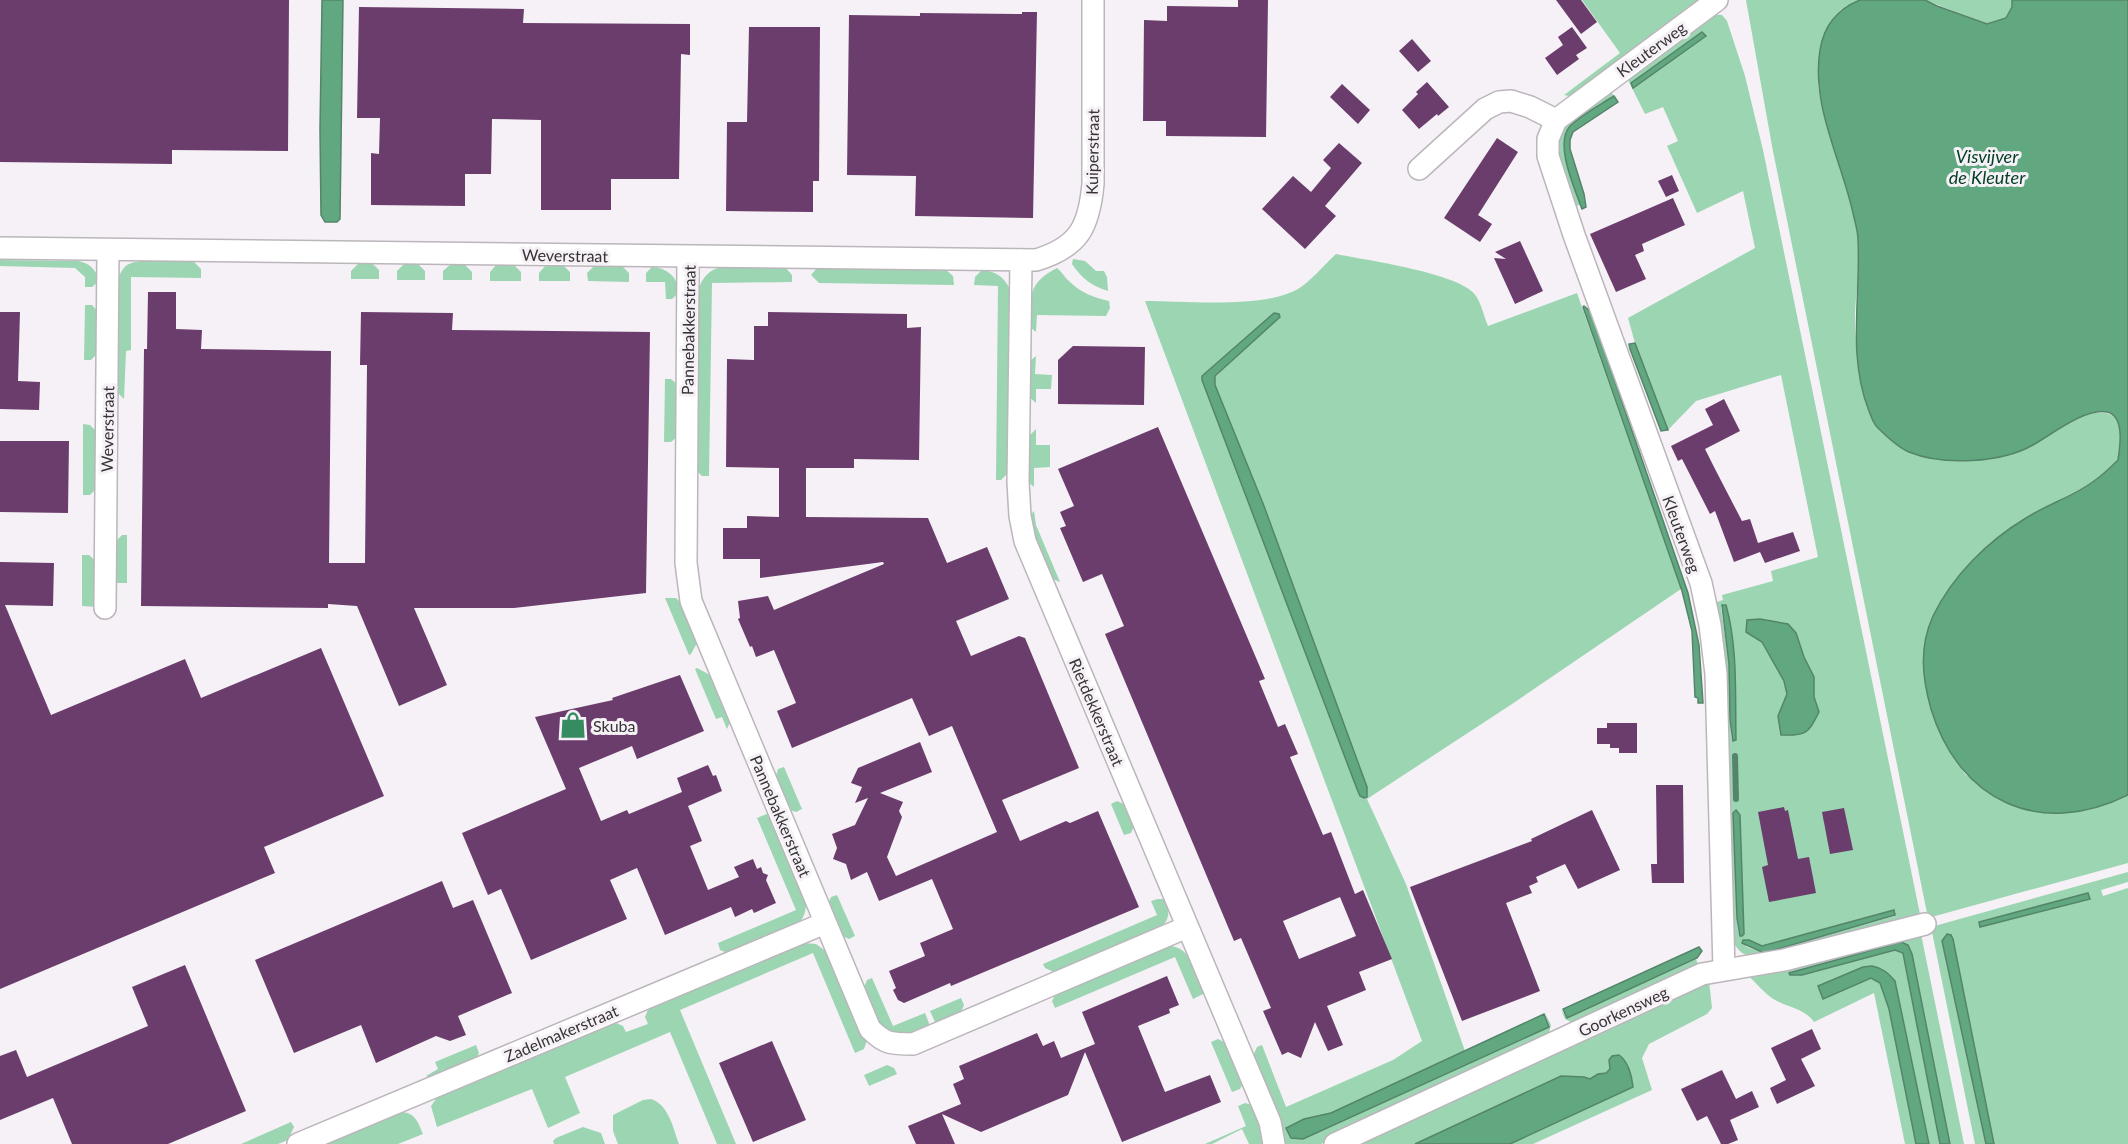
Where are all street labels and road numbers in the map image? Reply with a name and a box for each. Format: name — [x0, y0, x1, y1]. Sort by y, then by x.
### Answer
street label: Kleuterweg — [1613, 18, 1689, 80]
street label: Kuiperstraat — [1082, 109, 1102, 195]
street label: Weverstraat — [522, 245, 608, 265]
street label: Pannebakkerstraat — [677, 264, 699, 395]
street label: Weverstraat — [97, 386, 117, 472]
street label: Kleuterweg — [1659, 493, 1705, 575]
street label: Rietdekkerstraat — [1066, 655, 1128, 769]
street label: Pannebakkerstraat — [747, 752, 815, 880]
street label: Goorkensweg — [1575, 982, 1671, 1040]
street label: Zadelmakerstraat — [501, 1000, 621, 1066]

